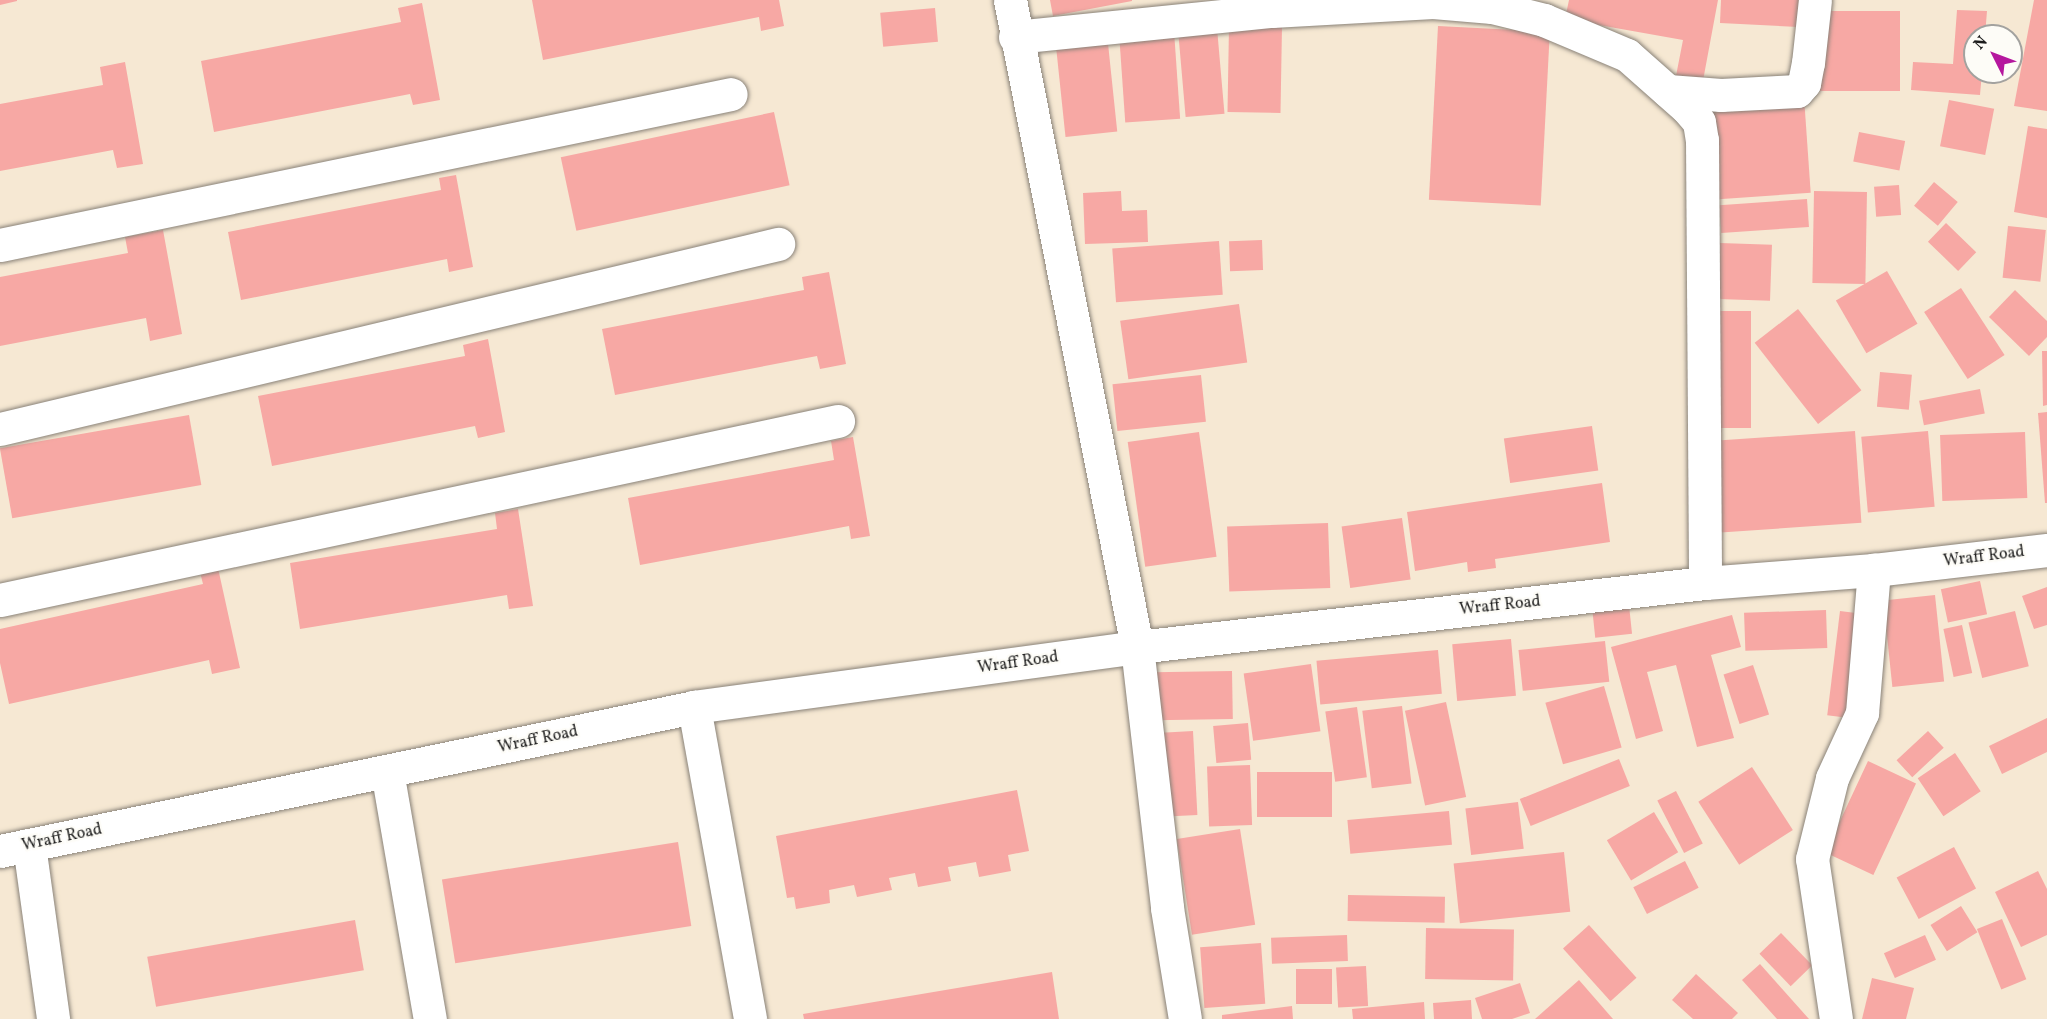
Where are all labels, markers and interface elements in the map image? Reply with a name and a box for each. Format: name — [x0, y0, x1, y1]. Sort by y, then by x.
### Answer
north arrow — [1963, 24, 2023, 84]
text: N — [1969, 32, 1993, 55]
street label: Wraff Road — [1943, 543, 2025, 571]
street label: Wraff Road — [1459, 592, 1541, 620]
street label: Wraff Road — [977, 648, 1059, 678]
street label: Wraff Road — [497, 722, 579, 758]
street label: Wraff Road — [21, 820, 103, 856]

